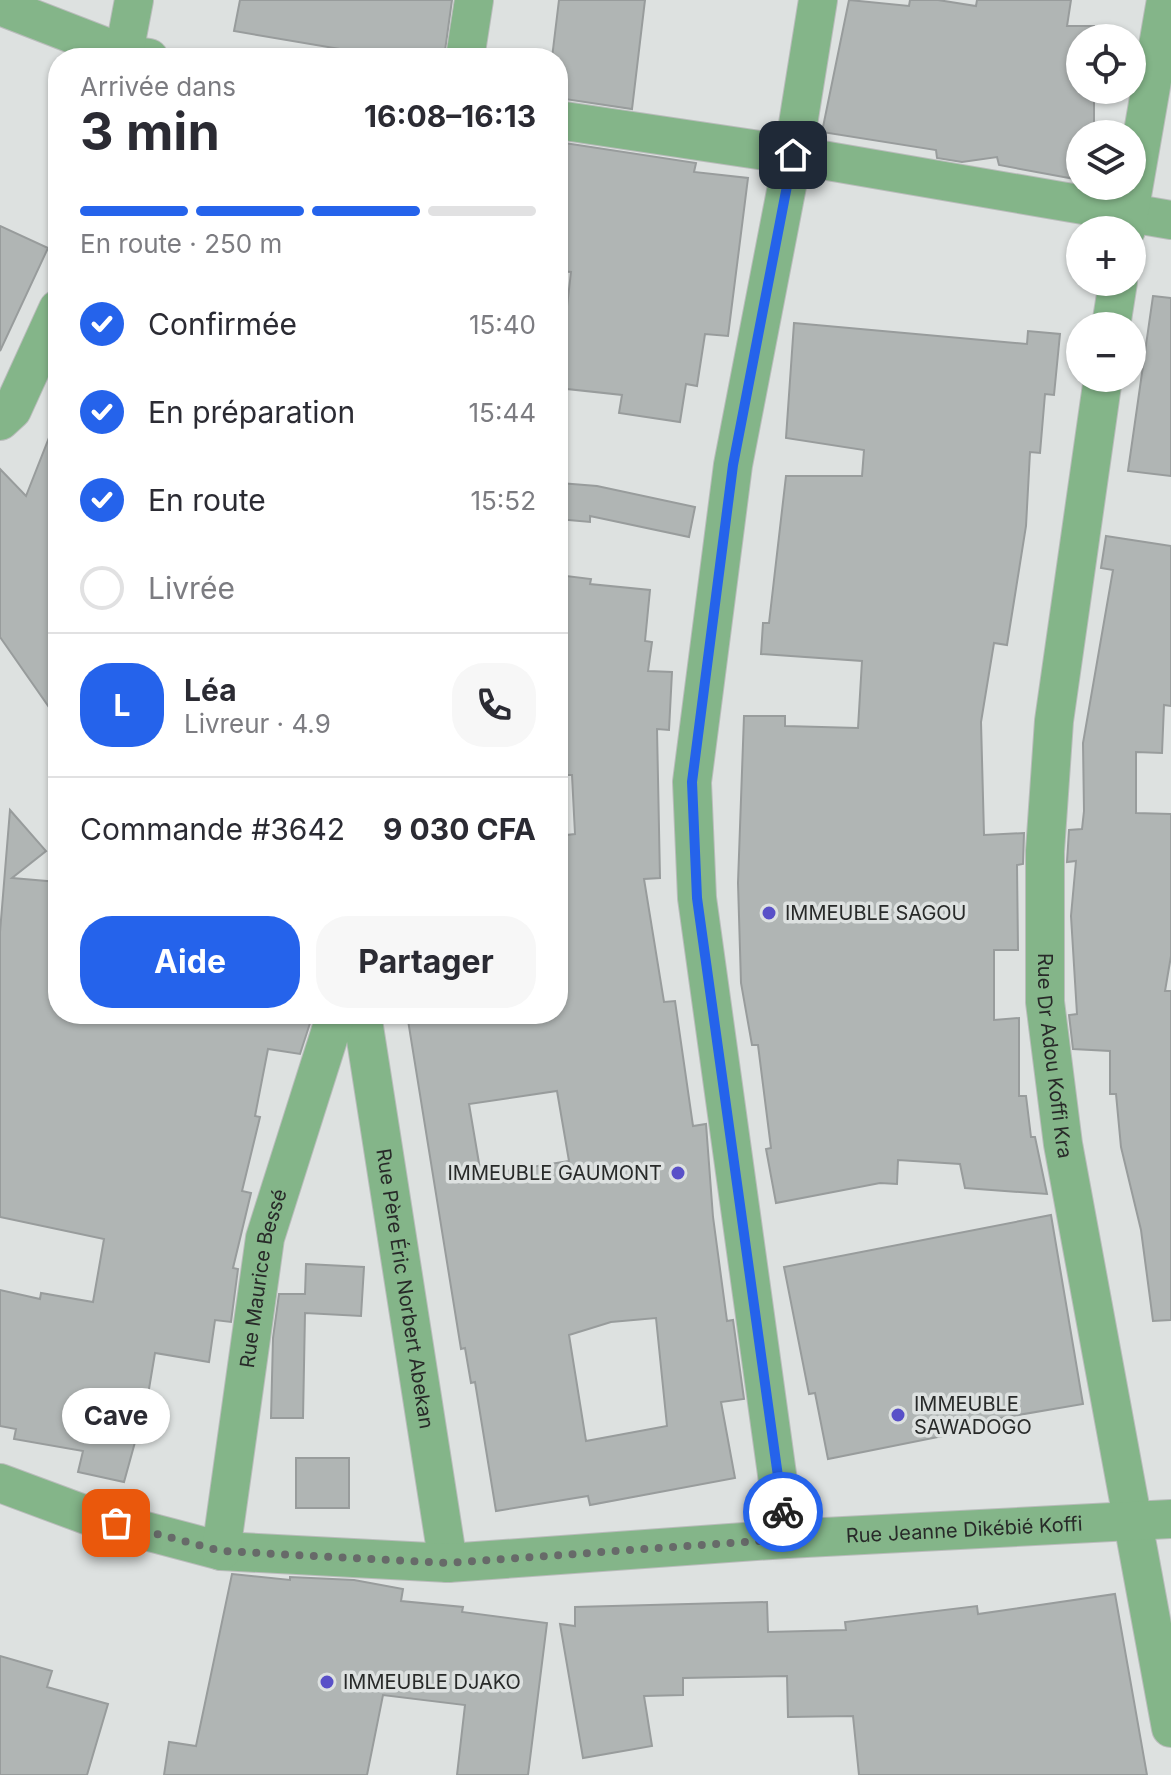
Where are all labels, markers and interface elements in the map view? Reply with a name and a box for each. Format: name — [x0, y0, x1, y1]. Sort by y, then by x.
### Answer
map controls — [1066, 24, 1146, 392]
button: locate — [1066, 24, 1146, 104]
text: Arrivée dans — [80, 71, 236, 102]
text: 16:08–16:13 — [364, 98, 536, 134]
text: 3 min — [80, 100, 220, 163]
button: layers — [1066, 120, 1146, 200]
pin — [759, 121, 827, 189]
icon: home — [771, 133, 815, 177]
button: + — [1066, 216, 1146, 296]
text: En route · 250 m — [80, 228, 282, 259]
icon: check — [80, 302, 124, 346]
text: Confirmée — [148, 306, 297, 342]
text: 15:40 — [469, 309, 536, 340]
button: − — [1066, 312, 1146, 392]
icon: check — [80, 390, 124, 434]
text: En préparation — [148, 394, 355, 430]
text: 15:44 — [469, 397, 536, 428]
icon: check — [80, 478, 124, 522]
text: En route — [148, 482, 266, 518]
text: 15:52 — [470, 485, 536, 516]
text: Livrée — [148, 570, 235, 606]
button: phone — [452, 663, 536, 747]
text: Léa — [184, 672, 237, 708]
text: L — [114, 687, 130, 723]
text: Livreur · 4.9 — [184, 708, 331, 739]
text: Commande #3642 — [80, 811, 345, 847]
text: 9 030 CFA — [383, 811, 536, 847]
place label: IMMEUBLE SAGOU — [785, 901, 967, 925]
marker: IMMEUBLE SAGOU — [760, 904, 778, 922]
button: Aide — [80, 916, 300, 1008]
button: Partager — [316, 916, 536, 1008]
street label: Rue Dr Adou Koffi Kra — [1032, 953, 1077, 1160]
street label: Rue Père Éric Norbert Abekan — [371, 1147, 439, 1430]
place label: IMMEUBLE GAUMONT — [447, 1161, 662, 1185]
marker: IMMEUBLE GAUMONT — [669, 1164, 687, 1182]
street label: Rue Maurice Bessé — [235, 1186, 292, 1370]
callout: Cave — [62, 1387, 170, 1443]
place label: IMMEUBLE SAWADOGO — [914, 1392, 1032, 1439]
text: Cave — [84, 1400, 148, 1431]
marker: IMMEUBLE SAWADOGO — [889, 1406, 907, 1424]
courier — [743, 1472, 823, 1552]
pin — [82, 1489, 150, 1557]
icon: bike — [761, 1490, 805, 1534]
icon: bag — [94, 1501, 138, 1545]
street label: Rue Jeanne Dikébié Koffi — [845, 1512, 1083, 1548]
place label: IMMEUBLE DJAKO — [343, 1670, 521, 1694]
marker: IMMEUBLE DJAKO — [318, 1673, 336, 1691]

